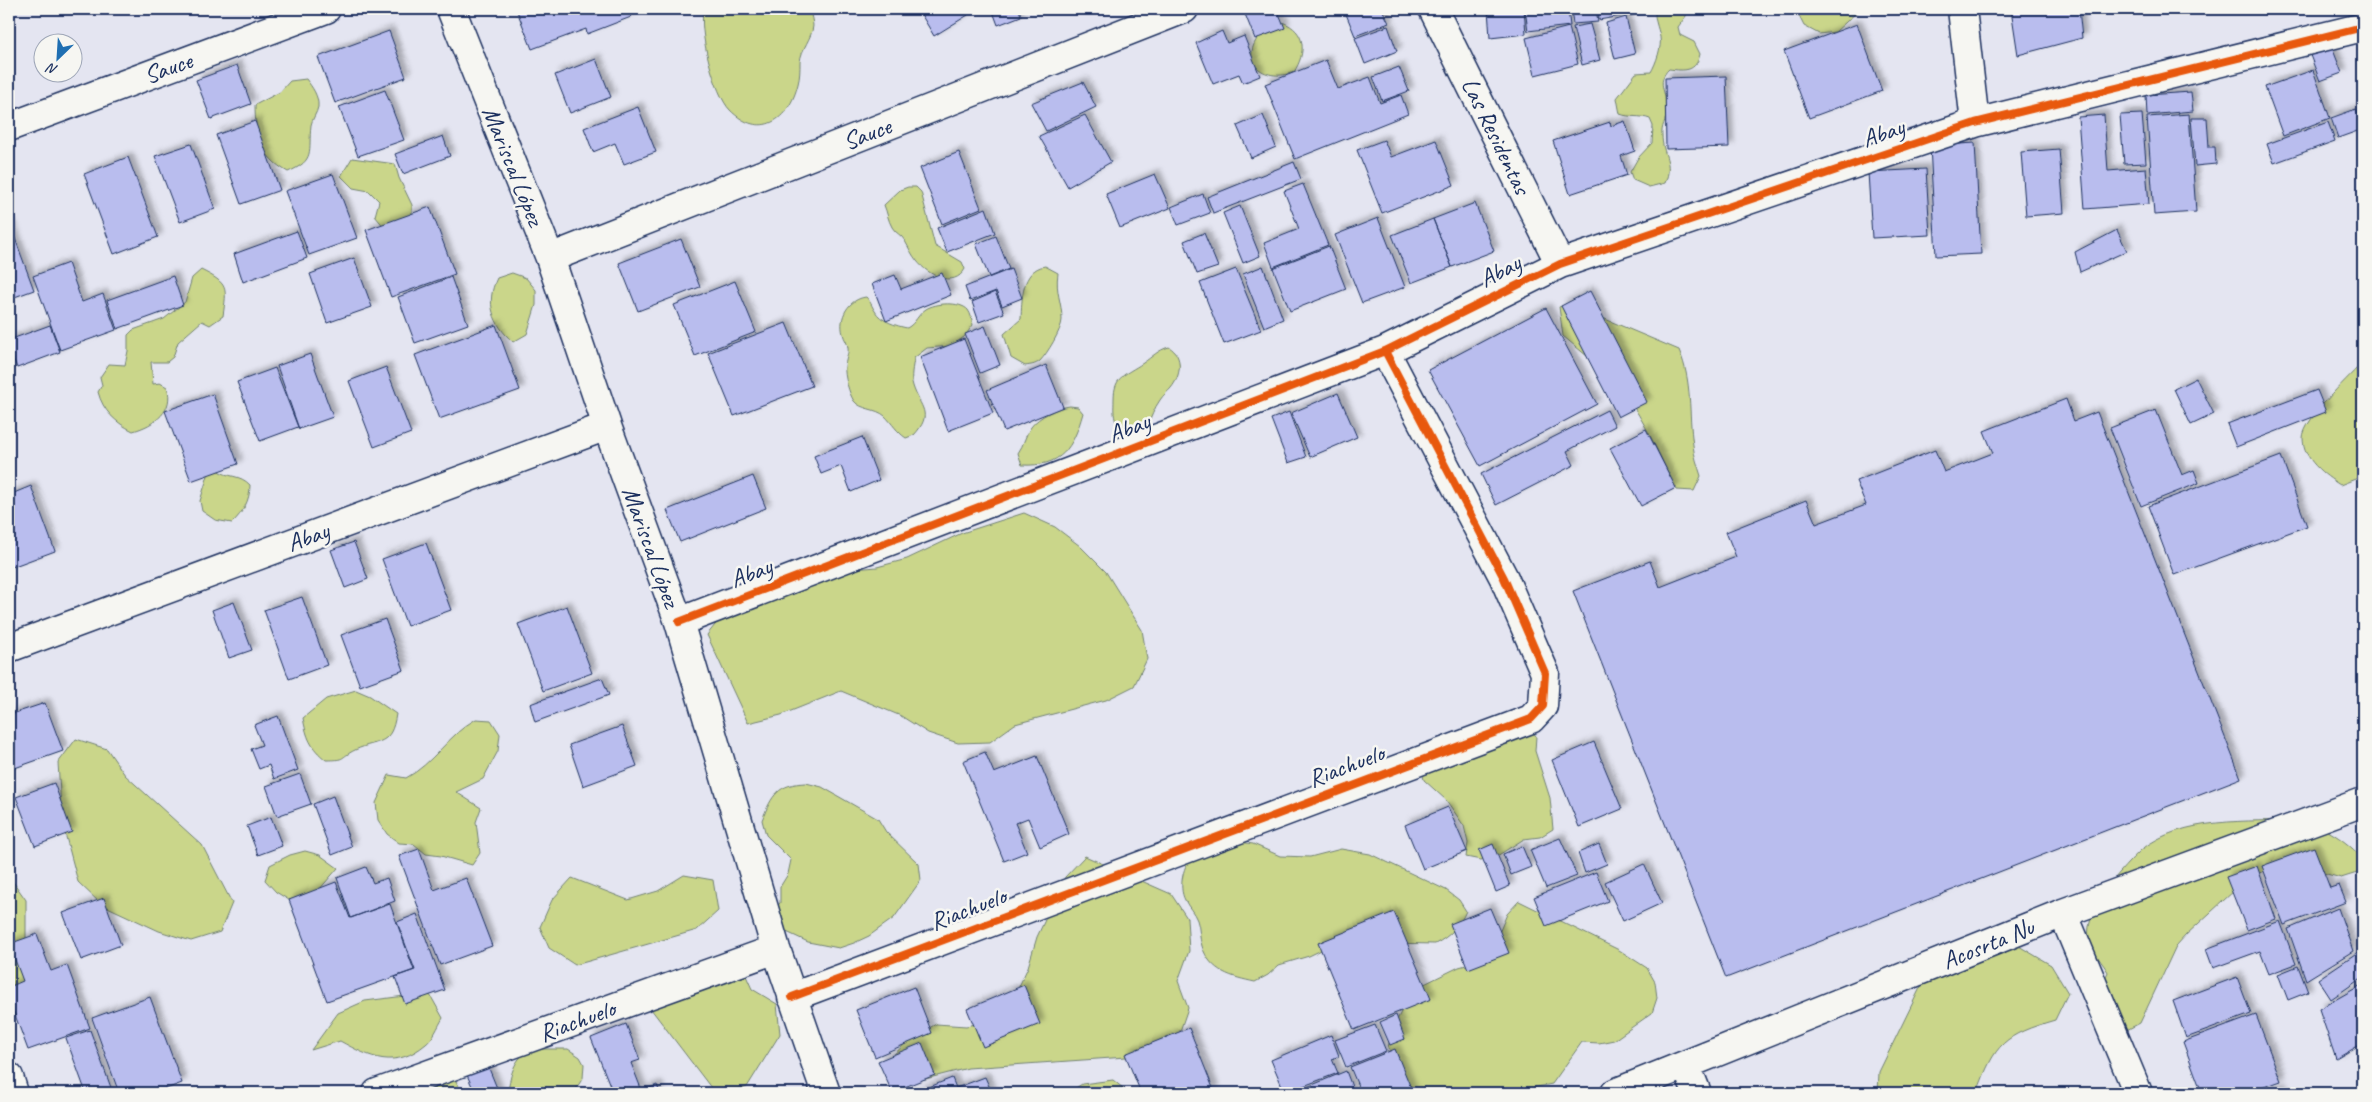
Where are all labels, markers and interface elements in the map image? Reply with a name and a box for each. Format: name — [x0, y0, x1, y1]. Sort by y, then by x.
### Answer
north arrow — [32, 32, 82, 82]
street label: Sauce — [139, 44, 198, 91]
text: N — [43, 59, 60, 79]
street label: Las Residentas — [1454, 72, 1539, 202]
street label: Mariscal López — [475, 102, 552, 232]
street label: Sauce — [838, 110, 897, 158]
street label: Abay — [1858, 110, 1910, 155]
street label: Abay — [1474, 246, 1528, 295]
street label: Abay — [1103, 405, 1156, 451]
street label: Mariscal López — [614, 482, 688, 614]
street label: Abay — [282, 514, 335, 559]
street label: Abay — [725, 550, 778, 596]
street label: Riachuelo — [1303, 736, 1391, 795]
street label: Riachuelo — [925, 879, 1013, 938]
street label: Acosrta Nu — [1937, 910, 2040, 977]
street label: Riachuelo — [535, 991, 622, 1050]

